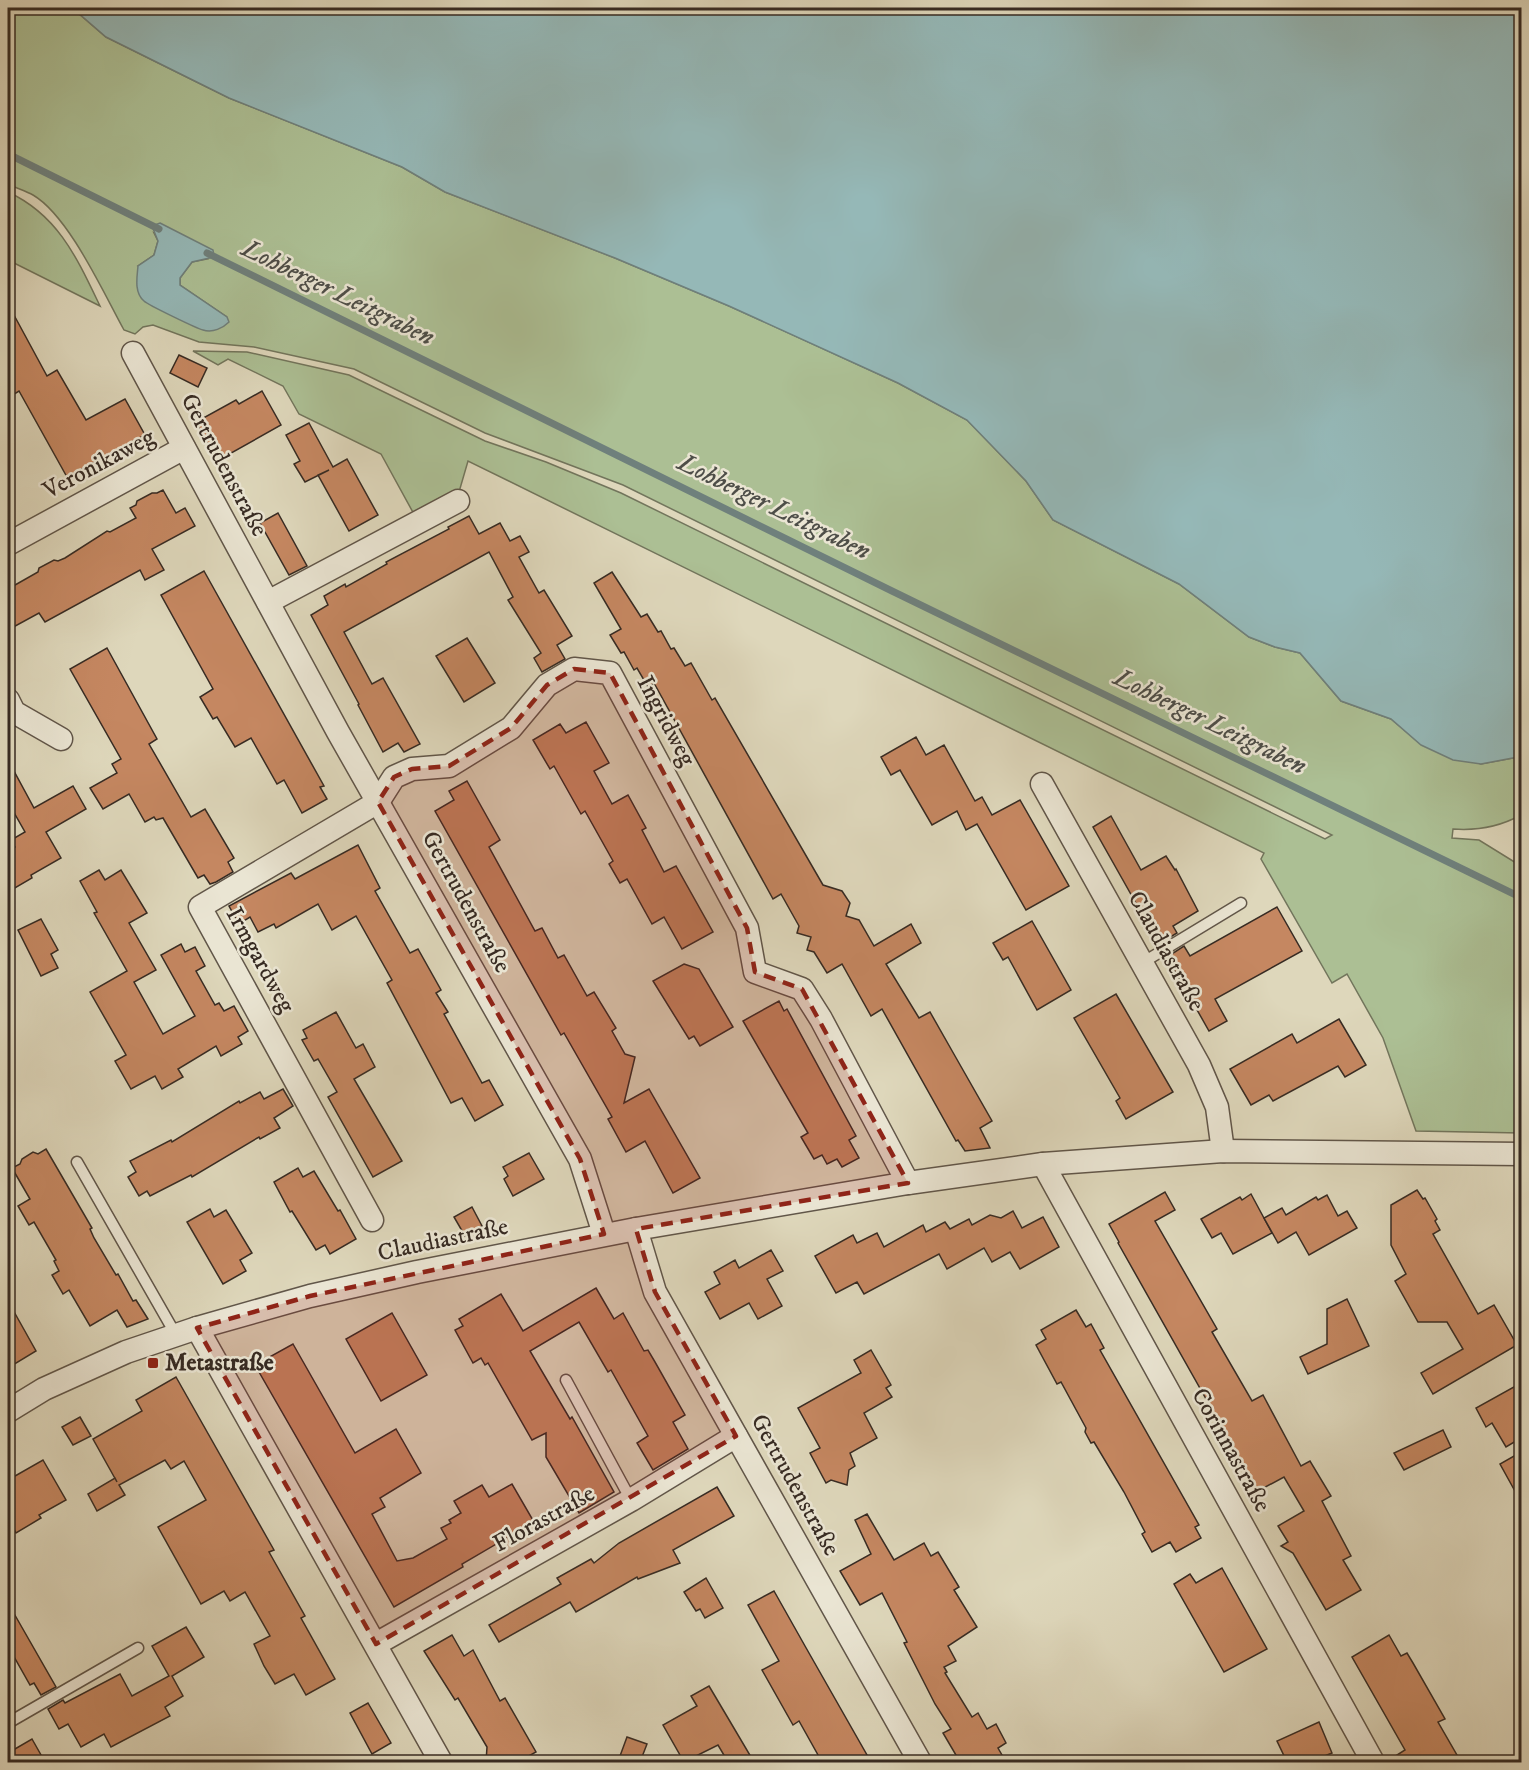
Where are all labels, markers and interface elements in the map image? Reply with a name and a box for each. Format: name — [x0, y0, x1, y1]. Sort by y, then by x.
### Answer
water label: Lohberger Leitgraben — [235, 231, 440, 354]
street label: Gertrudenstraße — [174, 388, 274, 542]
street label: Veronikaweg — [37, 422, 160, 506]
water label: Lohberger Leitgraben — [671, 445, 876, 568]
water label: Lohberger Leitgraben — [1107, 660, 1312, 783]
street label: Ingridweg — [630, 671, 702, 772]
street label: Gertrudenstraße — [415, 826, 517, 978]
street label: Claudiastraße — [1121, 886, 1211, 1016]
street label: Irmgardweg — [219, 902, 301, 1018]
street label: Claudiastraße — [375, 1212, 511, 1268]
place label: Metastraße — [165, 1348, 274, 1378]
marker: Metastraße — [146, 1356, 160, 1370]
street label: Corinnastraße — [1185, 1383, 1277, 1517]
street label: Gertrudenstraße — [744, 1409, 846, 1561]
street label: Florastraße — [488, 1479, 600, 1559]

